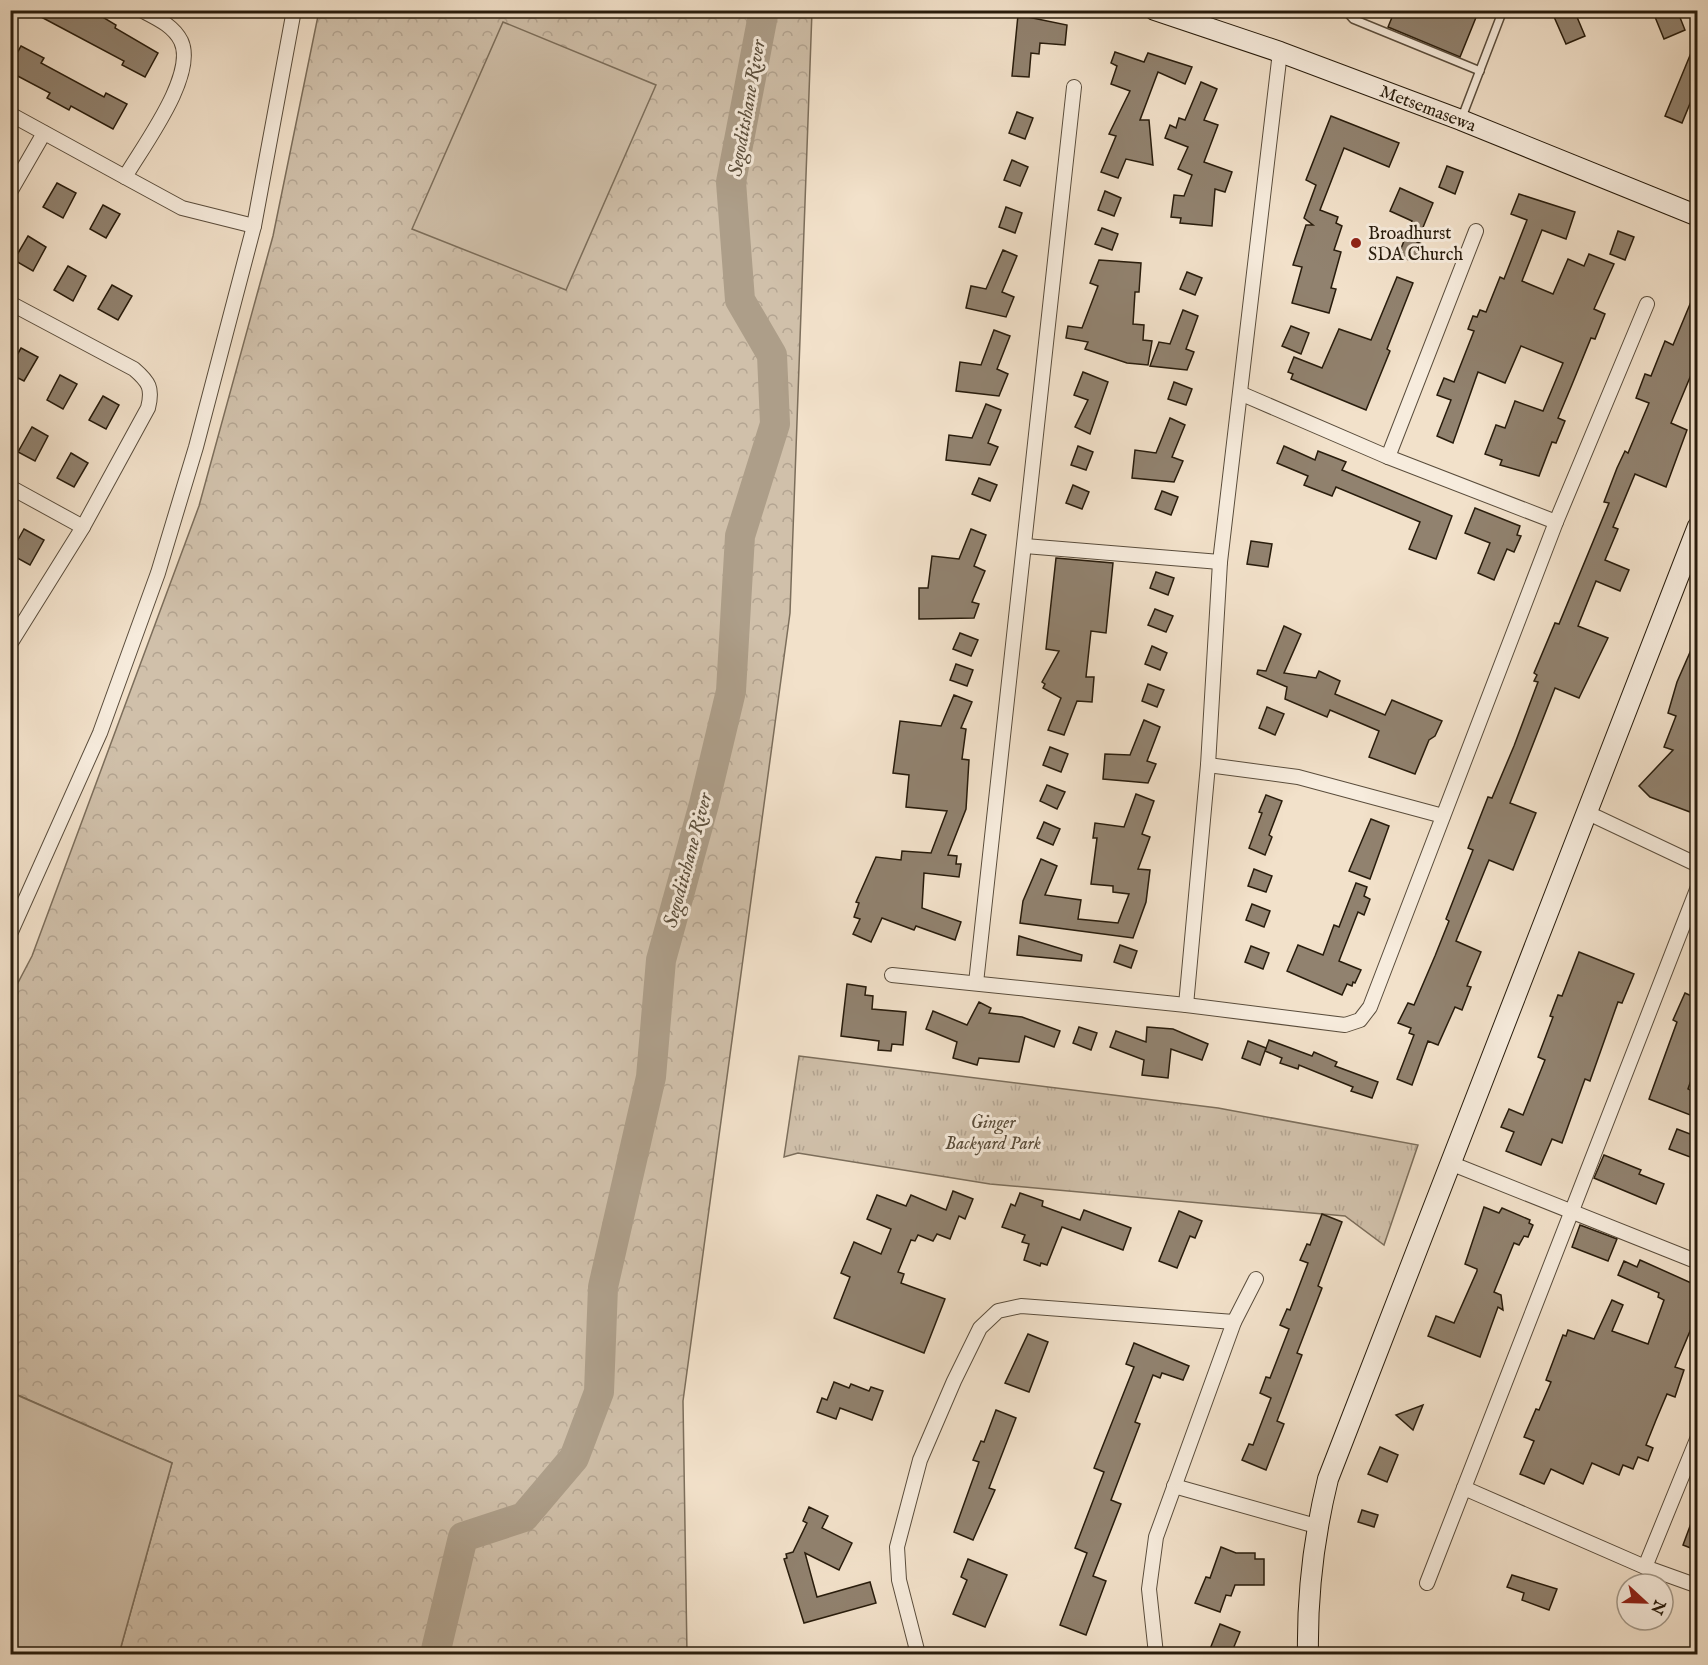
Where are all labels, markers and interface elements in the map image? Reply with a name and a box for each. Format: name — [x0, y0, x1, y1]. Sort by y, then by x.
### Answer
water label: Segoditshane River — [723, 37, 773, 179]
street label: Metsemasewa — [1376, 80, 1479, 138]
place label: Broadhurst SDA Church — [1368, 223, 1463, 267]
marker: Broadhurst SDA Church — [1349, 236, 1363, 250]
water label: Segoditshane River — [658, 789, 720, 931]
park label: Ginger Backyard Park — [945, 1112, 1041, 1156]
north arrow — [1615, 1572, 1675, 1632]
text: N — [1645, 1596, 1669, 1617]

